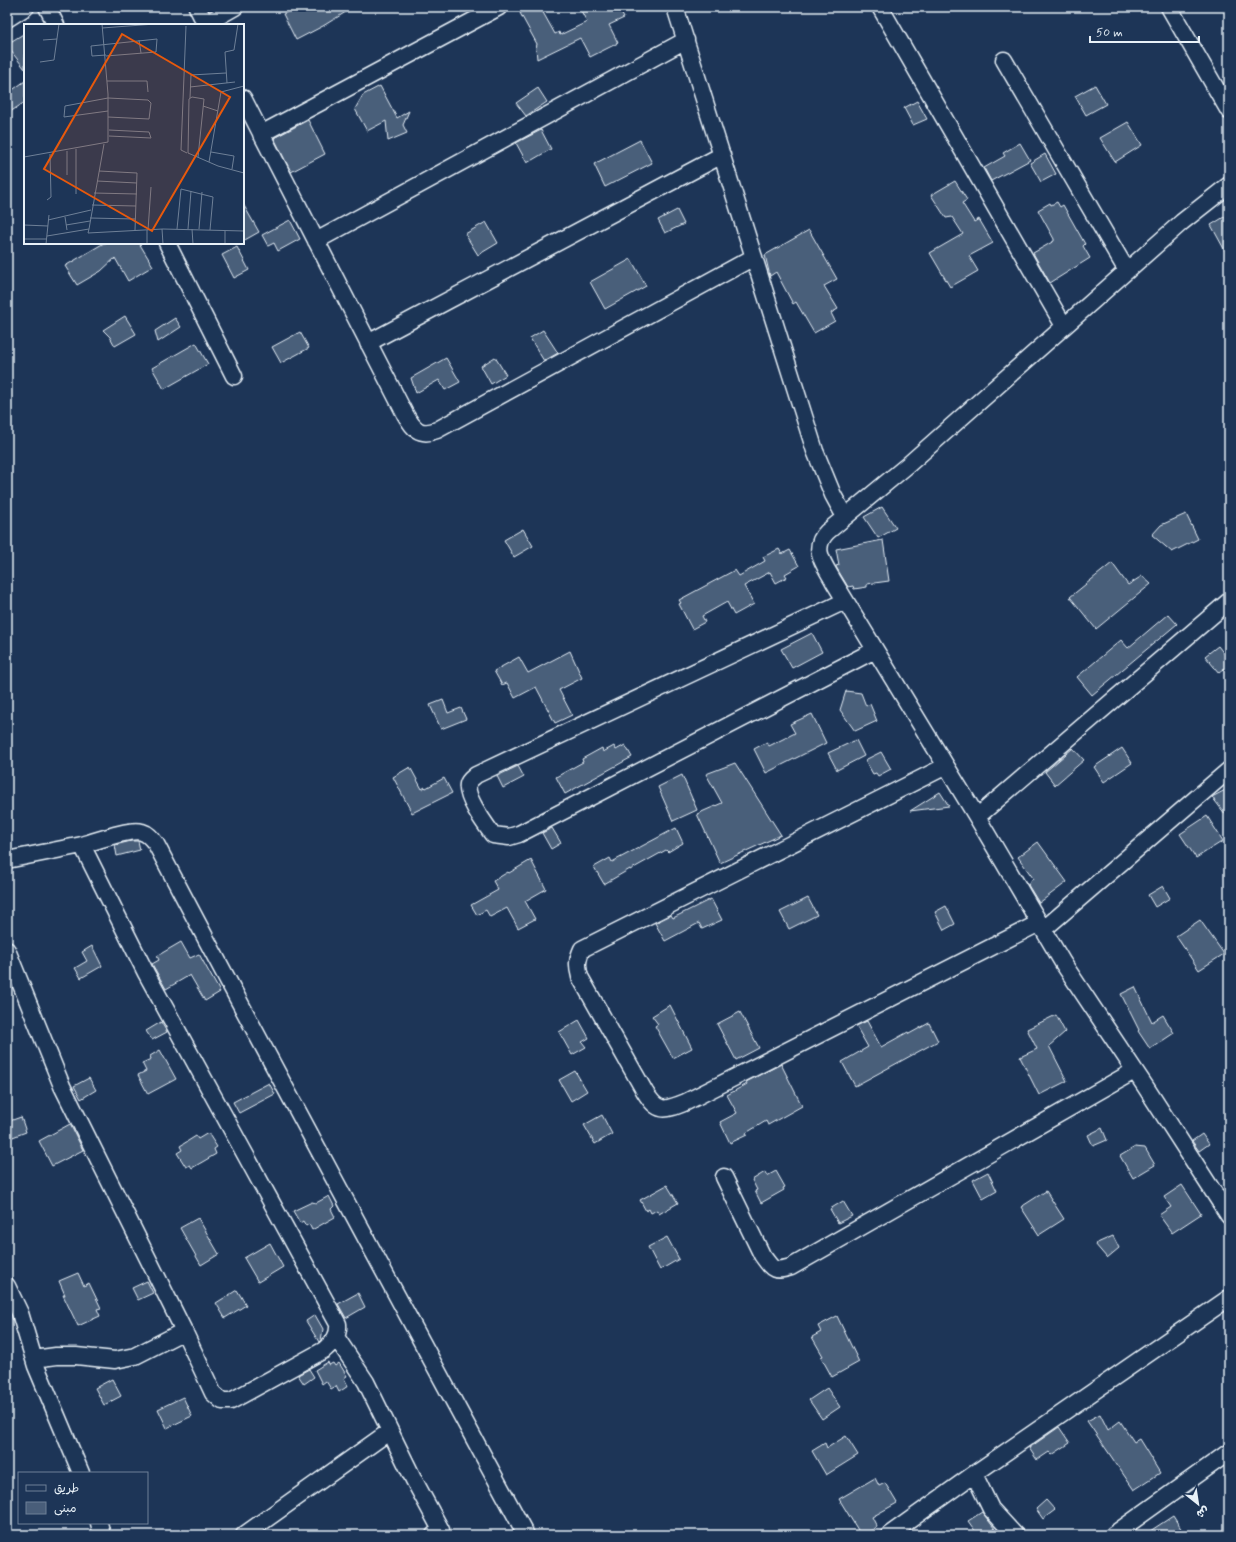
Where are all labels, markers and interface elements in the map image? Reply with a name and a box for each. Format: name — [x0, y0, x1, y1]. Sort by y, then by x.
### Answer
scale bar — [1090, 18, 1199, 44]
inset map — [24, 24, 244, 244]
text: 50 m — [1096, 25, 1123, 41]
legend — [18, 1472, 148, 1524]
text: طريق — [54, 1481, 79, 1497]
north arrow — [1178, 1484, 1218, 1524]
text: مبنى — [54, 1501, 77, 1517]
text: ش — [1194, 1503, 1211, 1521]

